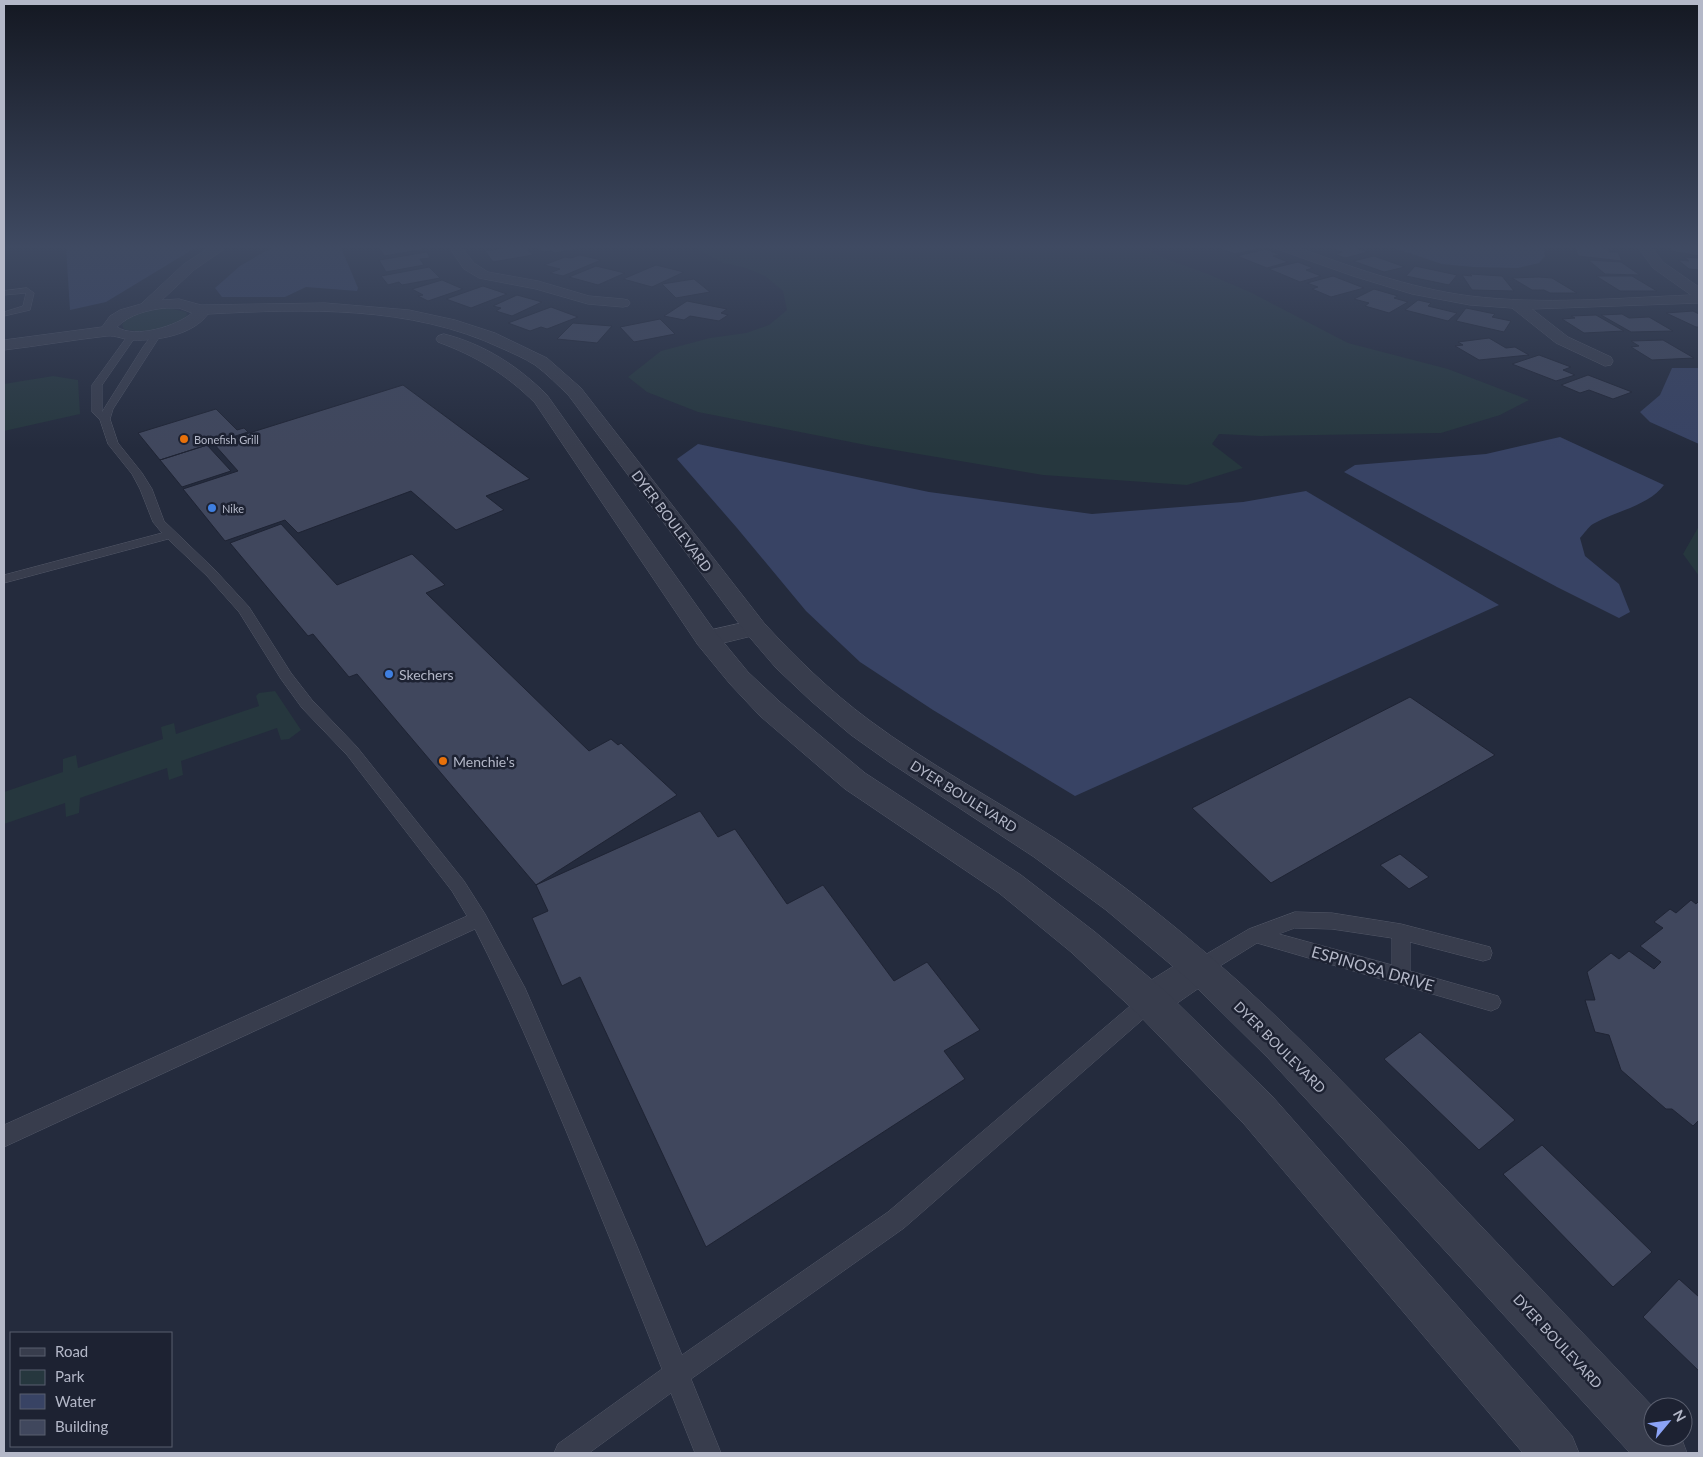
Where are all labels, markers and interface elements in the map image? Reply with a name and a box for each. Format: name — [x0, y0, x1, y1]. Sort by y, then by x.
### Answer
marker: Bonefish Grill — [178, 433, 190, 445]
place label: Bonefish Grill — [194, 433, 259, 446]
street label: DYER BOULEVARD — [628, 467, 716, 575]
marker: Nike — [206, 502, 218, 514]
place label: Nike — [222, 502, 244, 515]
place label: Skechers — [399, 666, 454, 683]
marker: Skechers — [383, 668, 395, 680]
place label: Menchie's — [453, 753, 515, 770]
marker: Menchie's — [437, 755, 449, 767]
street label: DYER BOULEVARD — [907, 756, 1021, 836]
street label: ESPINOSA DRIVE — [1310, 941, 1436, 995]
street label: DYER BOULEVARD — [1231, 998, 1329, 1096]
street label: DYER BOULEVARD — [1510, 1290, 1606, 1392]
legend — [10, 1332, 172, 1447]
text: Road — [55, 1342, 88, 1360]
text: Park — [55, 1367, 85, 1385]
text: Water — [55, 1392, 96, 1410]
north arrow — [1643, 1397, 1693, 1447]
text: N — [1670, 1407, 1690, 1424]
text: Building — [55, 1417, 108, 1435]

